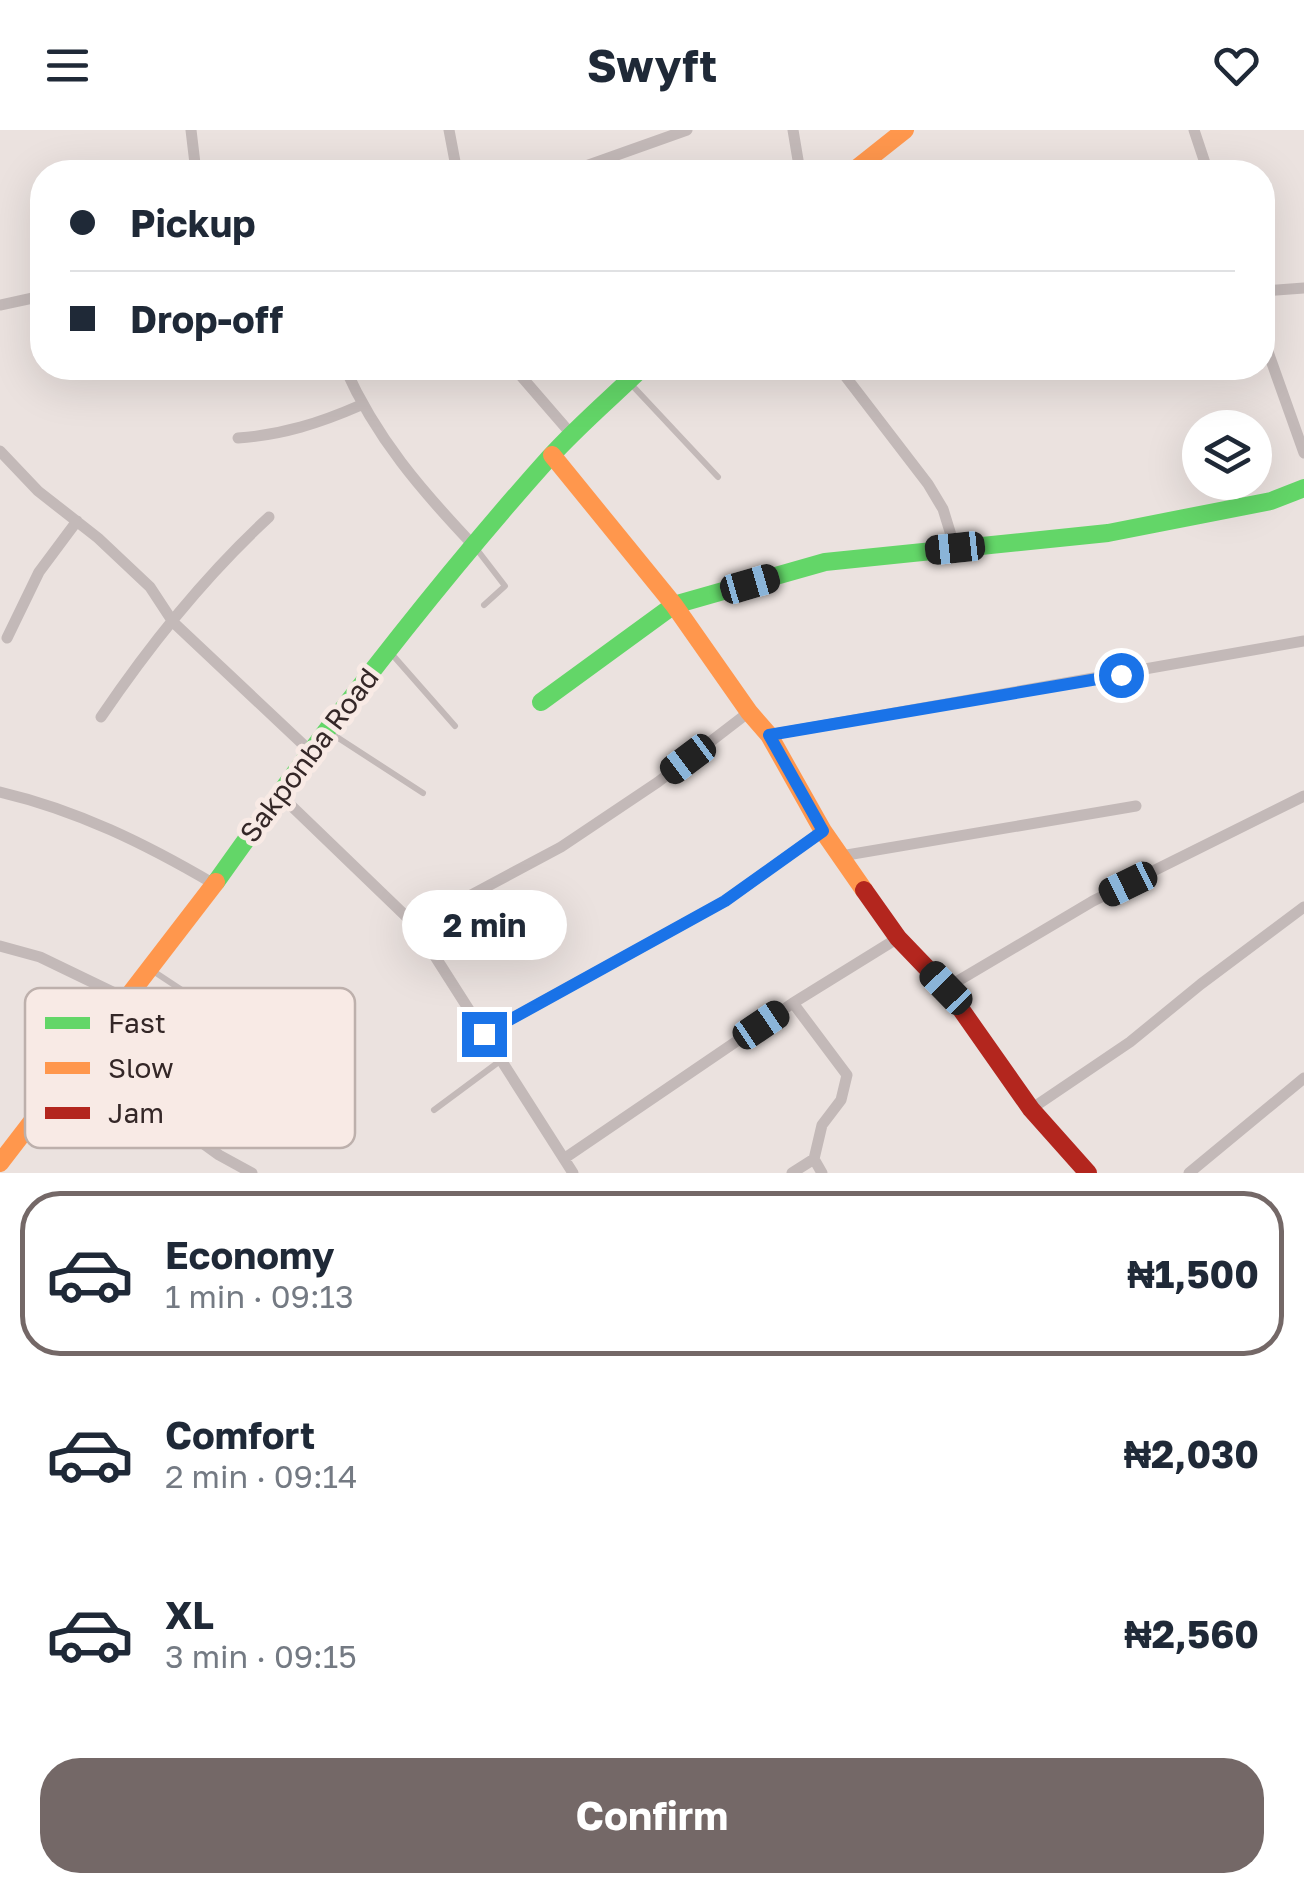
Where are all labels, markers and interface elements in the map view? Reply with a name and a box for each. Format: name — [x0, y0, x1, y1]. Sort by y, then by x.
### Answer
icon: menu — [40, 38, 95, 93]
text: Swyft — [587, 38, 717, 92]
icon: heart — [1209, 38, 1264, 93]
text: Pickup — [130, 200, 256, 245]
text: Drop-off — [130, 296, 283, 341]
map controls — [1182, 410, 1272, 500]
button: layers — [1182, 410, 1272, 500]
car — [924, 530, 986, 566]
car — [717, 561, 783, 607]
route start — [1099, 653, 1144, 698]
street label: Sakponba Road — [232, 661, 385, 848]
car — [655, 729, 721, 789]
car — [1094, 857, 1162, 911]
callout: 2 min — [402, 889, 566, 959]
text: 2 min — [443, 906, 526, 944]
car — [914, 956, 978, 1020]
legend — [25, 988, 355, 1148]
car — [728, 996, 794, 1054]
text: Fast — [108, 1006, 166, 1039]
route end — [462, 1012, 507, 1057]
text: Slow — [108, 1051, 174, 1084]
text: Jam — [108, 1096, 164, 1129]
icon: car — [45, 1229, 135, 1319]
text: Economy — [165, 1232, 334, 1277]
text: ₦1,500 — [1127, 1251, 1259, 1296]
text: 1 min · 09:13 — [165, 1277, 354, 1315]
icon: car — [45, 1409, 135, 1499]
text: Comfort — [165, 1412, 315, 1457]
text: ₦2,030 — [1124, 1431, 1259, 1476]
text: 2 min · 09:14 — [165, 1457, 358, 1495]
icon: car — [45, 1589, 135, 1679]
text: XL — [165, 1592, 214, 1637]
text: ₦2,560 — [1124, 1611, 1259, 1656]
text: 3 min · 09:15 — [165, 1637, 357, 1675]
button: Confirm — [40, 1758, 1264, 1873]

